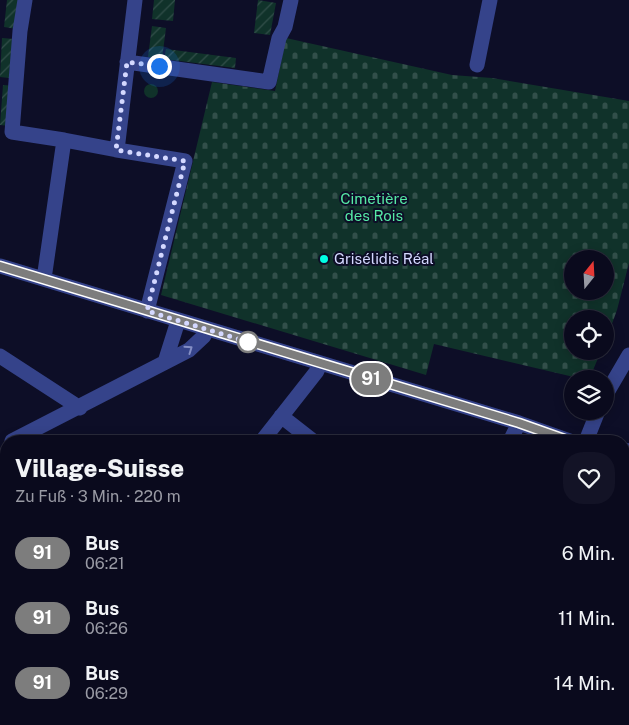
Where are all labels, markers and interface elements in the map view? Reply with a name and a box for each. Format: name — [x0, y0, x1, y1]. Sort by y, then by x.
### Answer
your location — [147, 54, 172, 79]
park label: Cimetière des Rois — [340, 190, 408, 224]
place label: Grisélidis Réal — [334, 250, 434, 267]
north arrow — [564, 250, 614, 300]
map controls — [564, 250, 614, 420]
marker: Grisélidis Réal — [318, 253, 330, 265]
button: locate — [564, 310, 614, 360]
unlabelled marker — [237, 331, 259, 353]
one-way arrow — [183, 346, 192, 355]
line badge: 91 — [348, 363, 394, 395]
text: 91 — [361, 368, 381, 389]
button: layers — [564, 370, 614, 420]
button: heart — [563, 452, 615, 504]
text: Village-Suisse — [15, 454, 184, 482]
text: Zu Fuß · 3 Min. · 220 m — [15, 487, 181, 506]
text: Bus — [85, 532, 119, 554]
text: 91 — [33, 542, 52, 563]
text: 6 Min. — [562, 542, 615, 564]
text: 06:21 — [85, 554, 125, 573]
text: Bus — [85, 597, 119, 619]
text: 91 — [33, 607, 52, 628]
text: 11 Min. — [558, 607, 615, 629]
text: 06:26 — [85, 619, 128, 638]
text: Bus — [85, 662, 119, 684]
text: 91 — [33, 672, 52, 693]
text: 14 Min. — [554, 672, 615, 694]
text: 06:29 — [85, 684, 128, 703]

